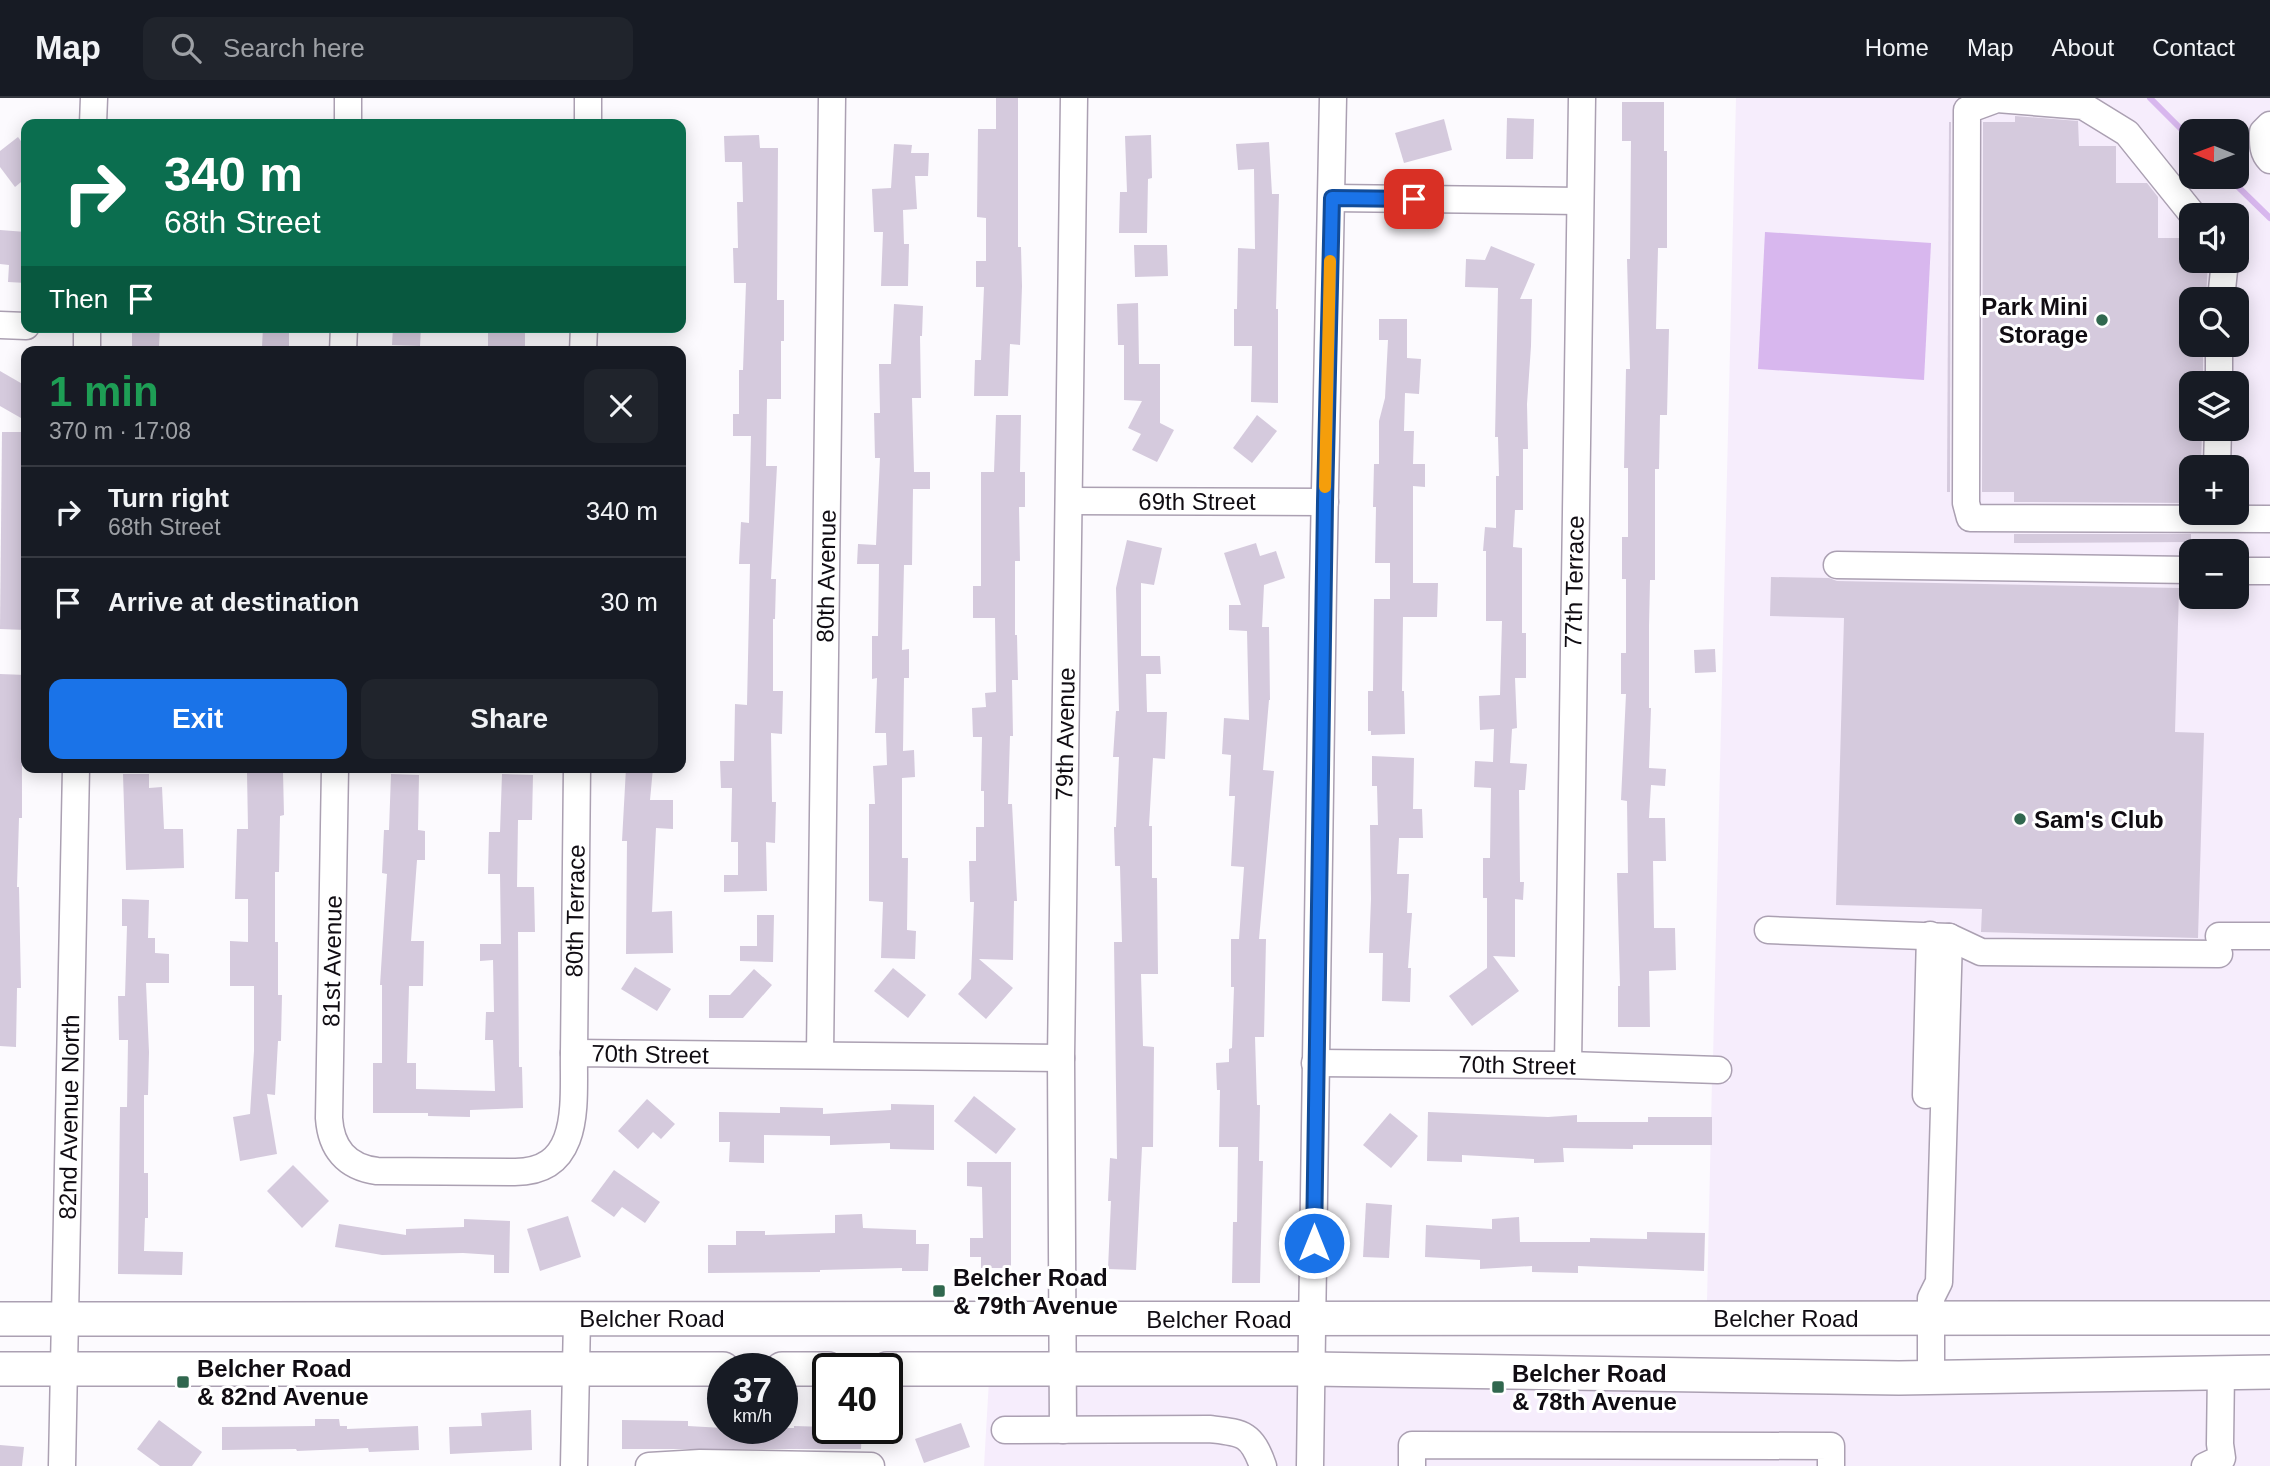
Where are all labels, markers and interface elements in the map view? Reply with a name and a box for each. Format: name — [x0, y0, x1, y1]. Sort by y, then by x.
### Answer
search box — [143, 17, 633, 80]
text: Map — [35, 29, 101, 66]
icon: search — [167, 29, 205, 67]
text: Search here — [223, 33, 365, 63]
text: Home — [1865, 34, 1929, 61]
text: Map — [1967, 34, 2014, 61]
text: About — [2052, 34, 2114, 61]
text: Contact — [2152, 34, 2235, 61]
north arrow — [2179, 119, 2249, 189]
map controls — [2179, 119, 2249, 609]
icon: right — [49, 147, 140, 238]
text: 340 m — [164, 147, 303, 201]
pin — [1384, 169, 1444, 229]
icon: arrive — [1395, 180, 1433, 218]
button: sound — [2179, 203, 2249, 273]
text: 68th Street — [164, 204, 321, 240]
icon: arrive — [122, 280, 160, 318]
text: Then — [49, 284, 108, 314]
button: search — [2179, 287, 2249, 357]
place label: Park Mini Storage — [1981, 293, 2088, 348]
marker: Park Mini Storage — [2094, 312, 2110, 328]
text: 1 min — [49, 368, 159, 415]
button: close — [584, 369, 658, 443]
button: layers — [2179, 371, 2249, 441]
text: 370 m · 17:08 — [49, 418, 191, 444]
button: + — [2179, 455, 2249, 525]
text: Turn right — [108, 483, 229, 513]
street label: 69th Street — [1138, 488, 1256, 515]
icon: right — [49, 493, 87, 531]
text: 340 m — [586, 496, 658, 526]
street label: 80th Avenue — [811, 509, 841, 643]
text: 68th Street — [108, 514, 221, 540]
street label: 77th Terrace — [1559, 515, 1589, 649]
button: − — [2179, 539, 2249, 609]
icon: arrive — [49, 584, 87, 622]
text: Arrive at destination — [108, 587, 359, 617]
text: 30 m — [600, 587, 658, 617]
street label: 79th Avenue — [1050, 667, 1080, 801]
button: Exit — [49, 679, 347, 759]
button: Share — [361, 679, 658, 759]
place label: Sam's Club — [2034, 806, 2164, 833]
marker: Sam's Club — [2012, 811, 2028, 827]
street label: 80th Terrace — [560, 844, 590, 978]
street label: 81st Avenue — [317, 895, 347, 1027]
street label: 82nd Avenue North — [54, 1014, 84, 1220]
street label: 70th Street — [591, 1039, 709, 1069]
street label: 70th Street — [1458, 1050, 1576, 1080]
position arrow — [1277, 1206, 1351, 1280]
place label: Belcher Road & 79th Avenue — [953, 1264, 1118, 1319]
marker: Belcher Road & 79th Avenue — [931, 1283, 947, 1299]
street label: Belcher Road — [579, 1305, 725, 1332]
street label: Belcher Road — [1713, 1305, 1859, 1332]
street label: Belcher Road — [1146, 1306, 1292, 1333]
speed limit sign: 40 — [812, 1353, 903, 1444]
place label: Belcher Road & 82nd Avenue — [197, 1355, 369, 1410]
place label: Belcher Road & 78th Avenue — [1512, 1360, 1677, 1415]
text: 37 — [733, 1370, 772, 1409]
marker: Belcher Road & 82nd Avenue — [175, 1374, 191, 1390]
marker: Belcher Road & 78th Avenue — [1490, 1379, 1506, 1395]
text: km/h — [733, 1406, 772, 1426]

